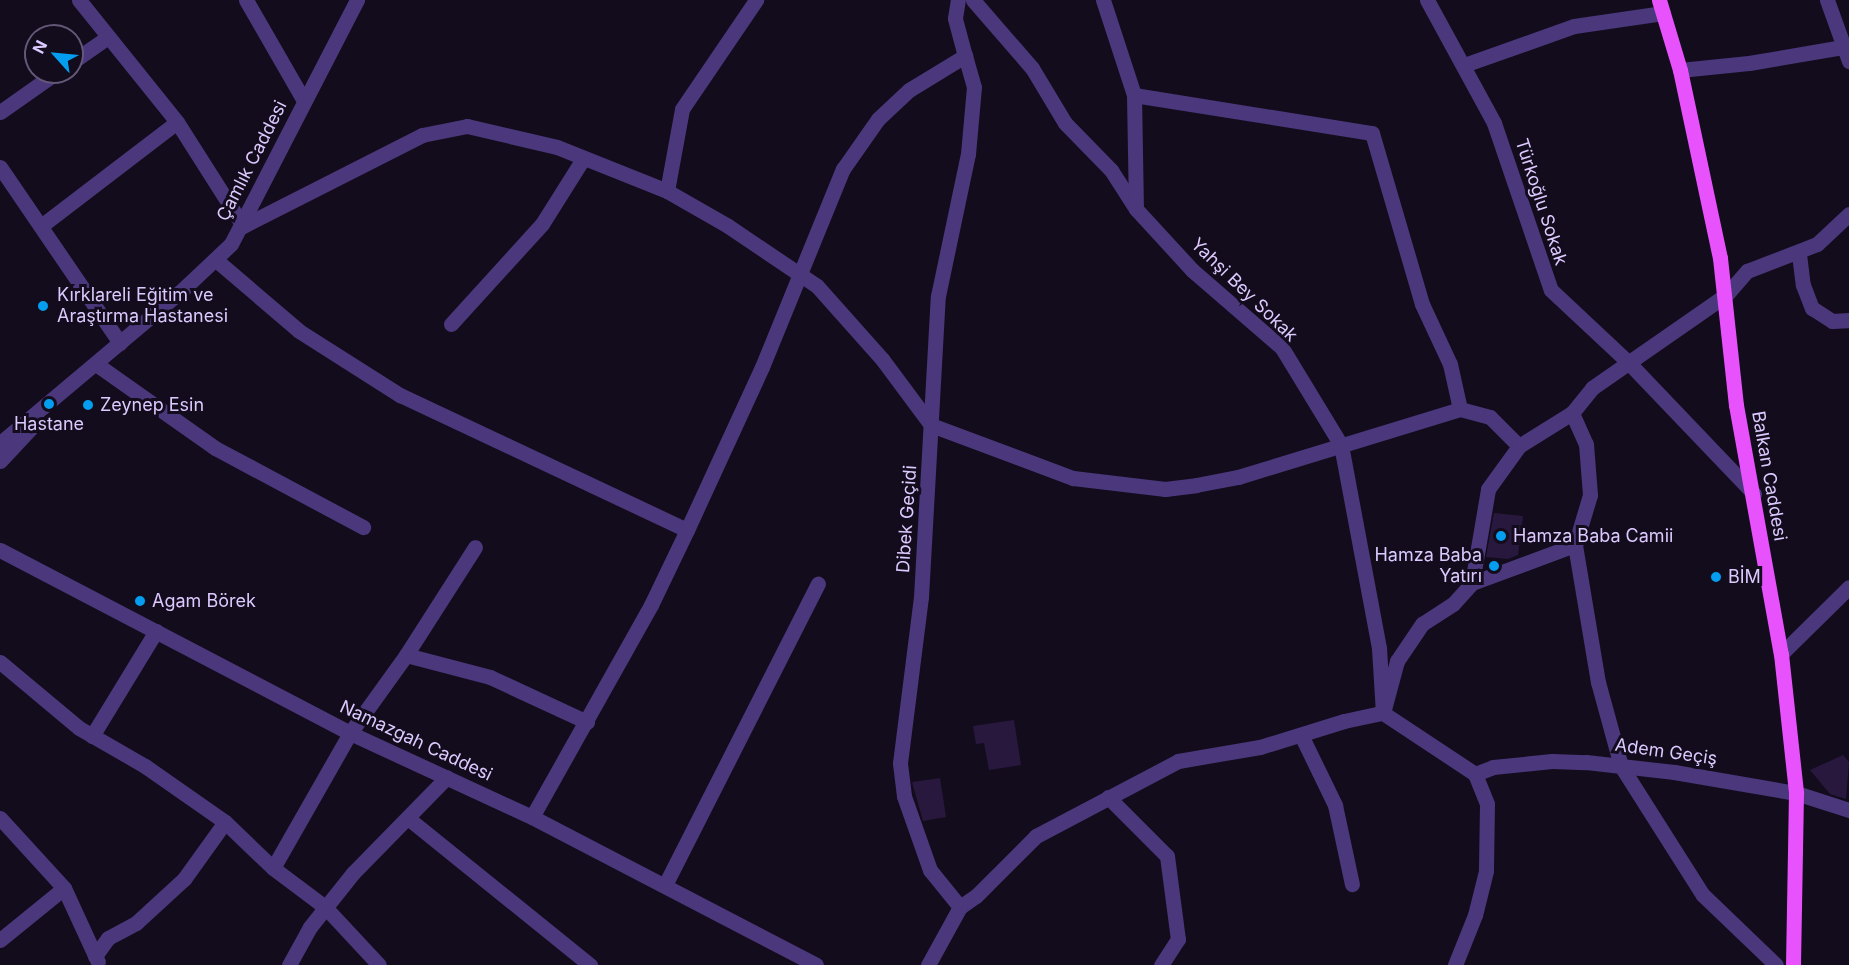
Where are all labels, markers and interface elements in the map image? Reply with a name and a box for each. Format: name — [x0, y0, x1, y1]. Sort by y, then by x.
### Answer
north arrow — [24, 24, 84, 84]
text: N — [28, 37, 51, 57]
street label: Çamlık Caddesi — [212, 97, 292, 225]
street label: Türkoğlu Sokak — [1510, 136, 1572, 268]
street label: Yahşi Bey Sokak — [1186, 234, 1302, 346]
place label: Kırklareli Eğitim ve Araştırma Hastanesi — [57, 285, 228, 328]
marker: Kırklareli Eğitim ve Araştırma Hastanesi — [34, 297, 52, 315]
place label: Zeynep Esin — [100, 394, 204, 416]
marker: Hastane — [42, 397, 56, 411]
marker: Zeynep Esin — [81, 398, 95, 412]
street label: Balkan Caddesi — [1747, 409, 1791, 543]
place label: Hastane — [14, 413, 84, 435]
street label: Dibek Geçidi — [892, 465, 922, 573]
place label: Hamza Baba Camii — [1513, 525, 1673, 547]
marker: Hamza Baba Camii — [1494, 529, 1508, 543]
place label: Hamza Baba Yatırı — [1374, 545, 1482, 588]
marker: Hamza Baba Yatırı — [1487, 559, 1501, 573]
place label: BİM — [1728, 566, 1761, 588]
marker: BİM — [1709, 570, 1723, 584]
place label: Agam Börek — [152, 590, 256, 612]
marker: Agam Börek — [133, 594, 147, 608]
street label: Namazgah Caddesi — [336, 696, 496, 786]
street label: Adem Geçiş — [1614, 734, 1718, 770]

